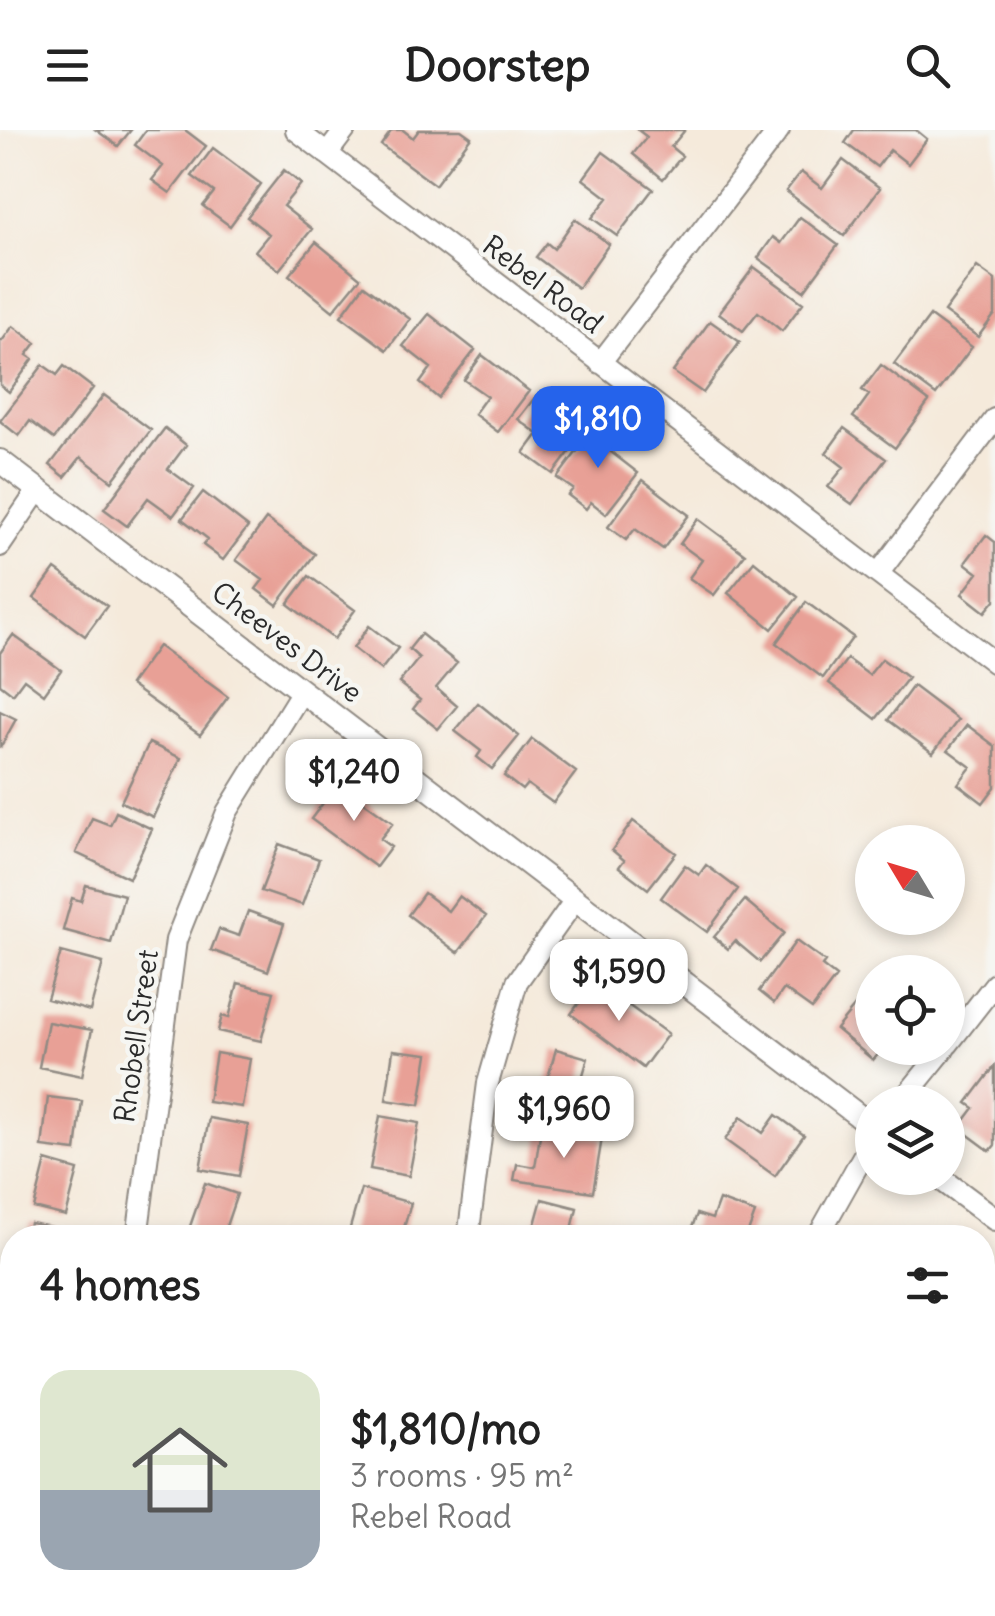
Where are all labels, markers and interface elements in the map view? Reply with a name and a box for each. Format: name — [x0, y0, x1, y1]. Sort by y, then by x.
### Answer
text: Doorstep — [405, 37, 590, 93]
icon: menu — [40, 38, 95, 93]
icon: search — [900, 38, 955, 93]
street label: Rebel Road — [476, 227, 610, 341]
pin: $1,810 — [517, 386, 679, 471]
text: $1,810 — [554, 398, 642, 439]
street label: Cheeves Drive — [205, 574, 369, 710]
pin: $1,240 — [273, 739, 435, 824]
text: $1,240 — [307, 751, 401, 792]
north arrow — [855, 825, 965, 935]
map controls — [855, 825, 965, 1195]
pin: $1,590 — [538, 939, 700, 1024]
street label: Rhobell Street — [106, 947, 166, 1125]
text: $1,590 — [572, 951, 666, 992]
button: locate — [855, 955, 965, 1065]
pin: $1,960 — [483, 1076, 645, 1161]
button: layers — [855, 1085, 965, 1195]
text: $1,960 — [517, 1088, 611, 1129]
icon: filters — [900, 1258, 955, 1313]
text: 4 homes — [40, 1259, 201, 1311]
text: $1,810/mo — [350, 1403, 541, 1455]
icon: home — [120, 1410, 240, 1530]
text: 3 rooms · 95 m² — [350, 1455, 574, 1496]
text: Rebel Road — [350, 1496, 512, 1537]

